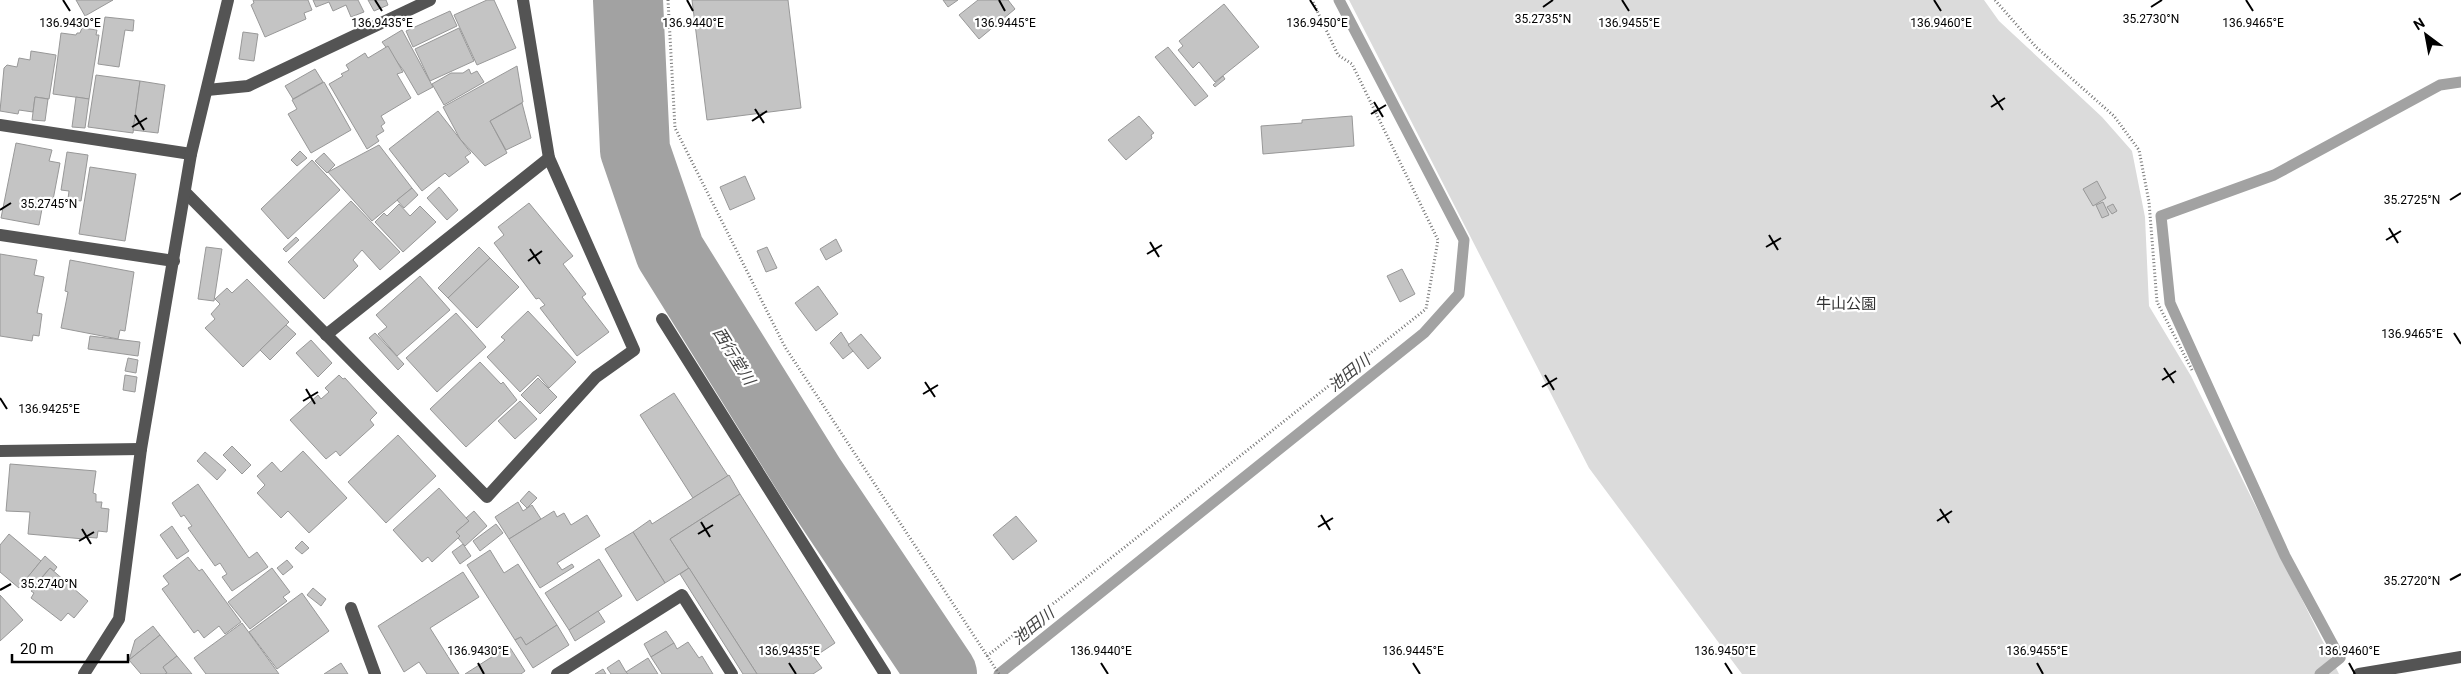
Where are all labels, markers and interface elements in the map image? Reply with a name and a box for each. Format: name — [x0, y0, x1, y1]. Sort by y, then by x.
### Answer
north arrow — [2401, 10, 2451, 60]
text: 35.2735°N — [1515, 12, 1571, 26]
text: 35.2730°N — [2123, 12, 2179, 26]
text: N — [2411, 15, 2428, 33]
text: 136.9430°E — [39, 16, 101, 30]
text: 136.9435°E — [351, 16, 413, 30]
text: 136.9440°E — [662, 16, 724, 30]
text: 136.9445°E — [974, 16, 1036, 30]
text: 136.9450°E — [1286, 16, 1348, 30]
text: 136.9455°E — [1598, 16, 1660, 30]
text: 136.9460°E — [1910, 16, 1972, 30]
text: 136.9465°E — [2222, 16, 2284, 30]
text: 35.2725°N — [2384, 193, 2440, 207]
text: 35.2745°N — [21, 197, 77, 211]
park label: 牛山公園 — [1816, 295, 1876, 313]
water label: 西行堂川 — [709, 324, 760, 390]
text: 136.9465°E — [2381, 327, 2443, 341]
water label: 池田川 — [1324, 349, 1375, 395]
text: 136.9425°E — [18, 402, 80, 416]
text: 35.2720°N — [2384, 574, 2440, 588]
text: 35.2740°N — [21, 577, 77, 591]
water label: 池田川 — [1008, 602, 1059, 648]
scale bar — [12, 632, 129, 664]
text: 20 m — [20, 640, 54, 658]
text: 136.9430°E — [447, 644, 509, 658]
text: 136.9435°E — [758, 644, 820, 658]
text: 136.9440°E — [1070, 644, 1132, 658]
text: 136.9445°E — [1382, 644, 1444, 658]
text: 136.9450°E — [1694, 644, 1756, 658]
text: 136.9455°E — [2006, 644, 2068, 658]
text: 136.9460°E — [2318, 644, 2380, 658]

